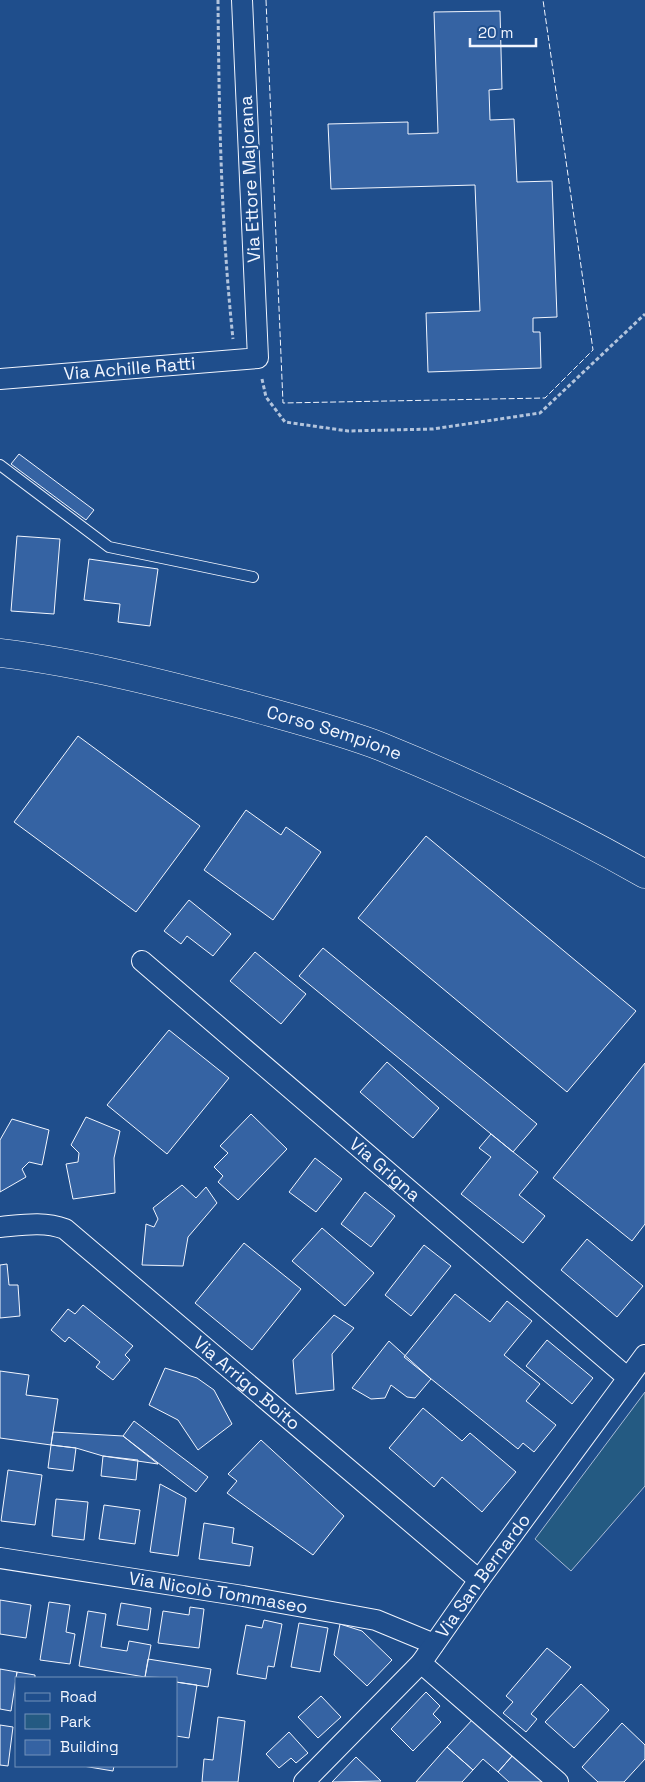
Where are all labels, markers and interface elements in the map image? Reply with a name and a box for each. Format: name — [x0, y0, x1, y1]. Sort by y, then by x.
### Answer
scale bar — [470, 15, 536, 47]
text: 20 m — [478, 23, 513, 42]
street label: Via Ettore Majorana — [234, 95, 265, 263]
street label: Via Achille Ratti — [63, 351, 196, 385]
street label: Corso Sempione — [264, 700, 405, 765]
street label: Via Grigna — [345, 1132, 426, 1206]
street label: Via Arrigo Boito — [189, 1331, 305, 1435]
street label: Via San Bernardo — [430, 1509, 535, 1642]
street label: Via Nicolò Tommaseo — [127, 1566, 310, 1618]
legend — [15, 1677, 178, 1767]
text: Road — [60, 1687, 97, 1706]
text: Park — [60, 1712, 91, 1731]
text: Building — [60, 1737, 119, 1756]

